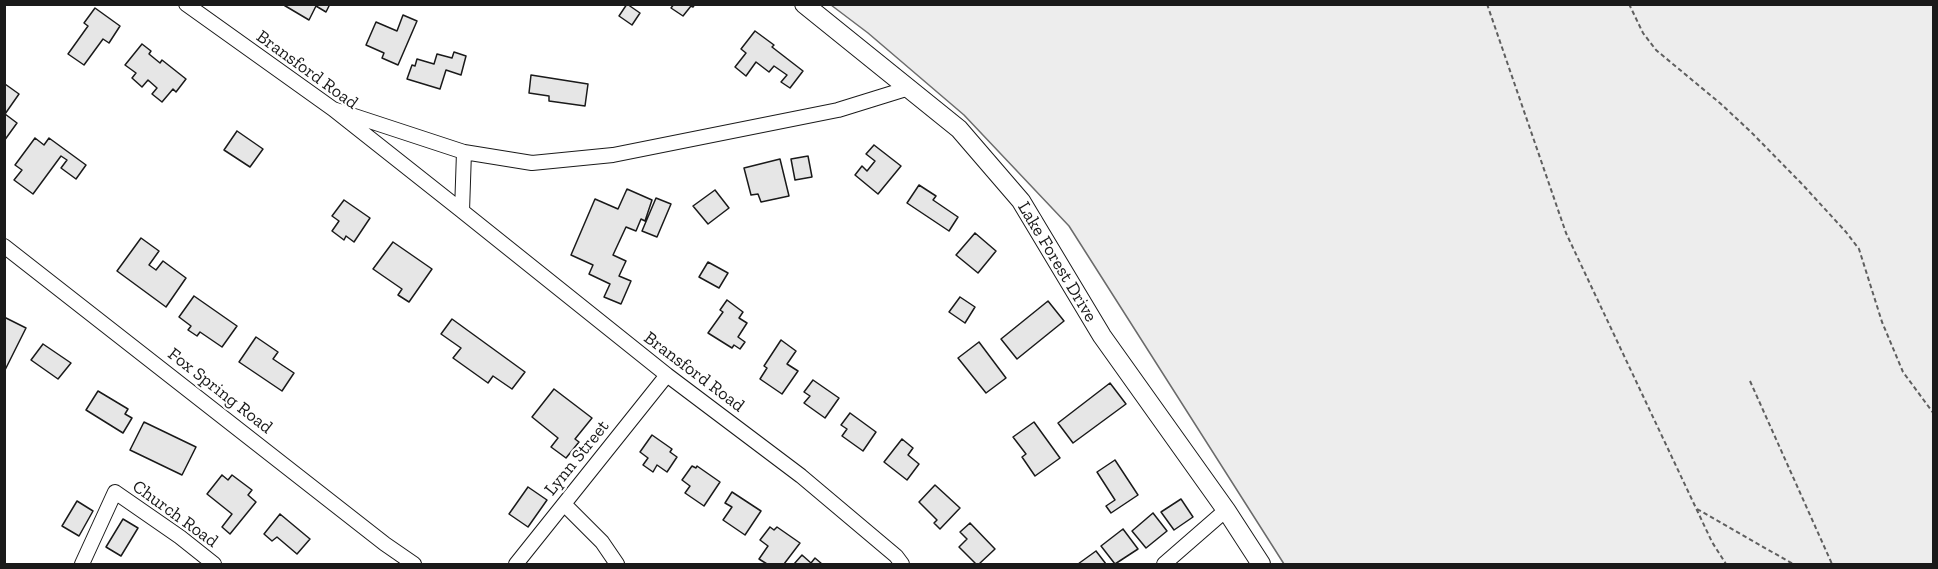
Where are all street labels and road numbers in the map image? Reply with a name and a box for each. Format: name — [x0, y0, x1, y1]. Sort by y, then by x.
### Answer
street label: Bransford Road — [252, 26, 362, 114]
street label: Lake Forest Drive — [1013, 198, 1101, 326]
street label: Bransford Road — [639, 327, 749, 417]
street label: Fox Spring Road — [163, 343, 277, 439]
street label: Lynn Street — [540, 416, 614, 500]
street label: Church Road — [128, 476, 222, 552]

